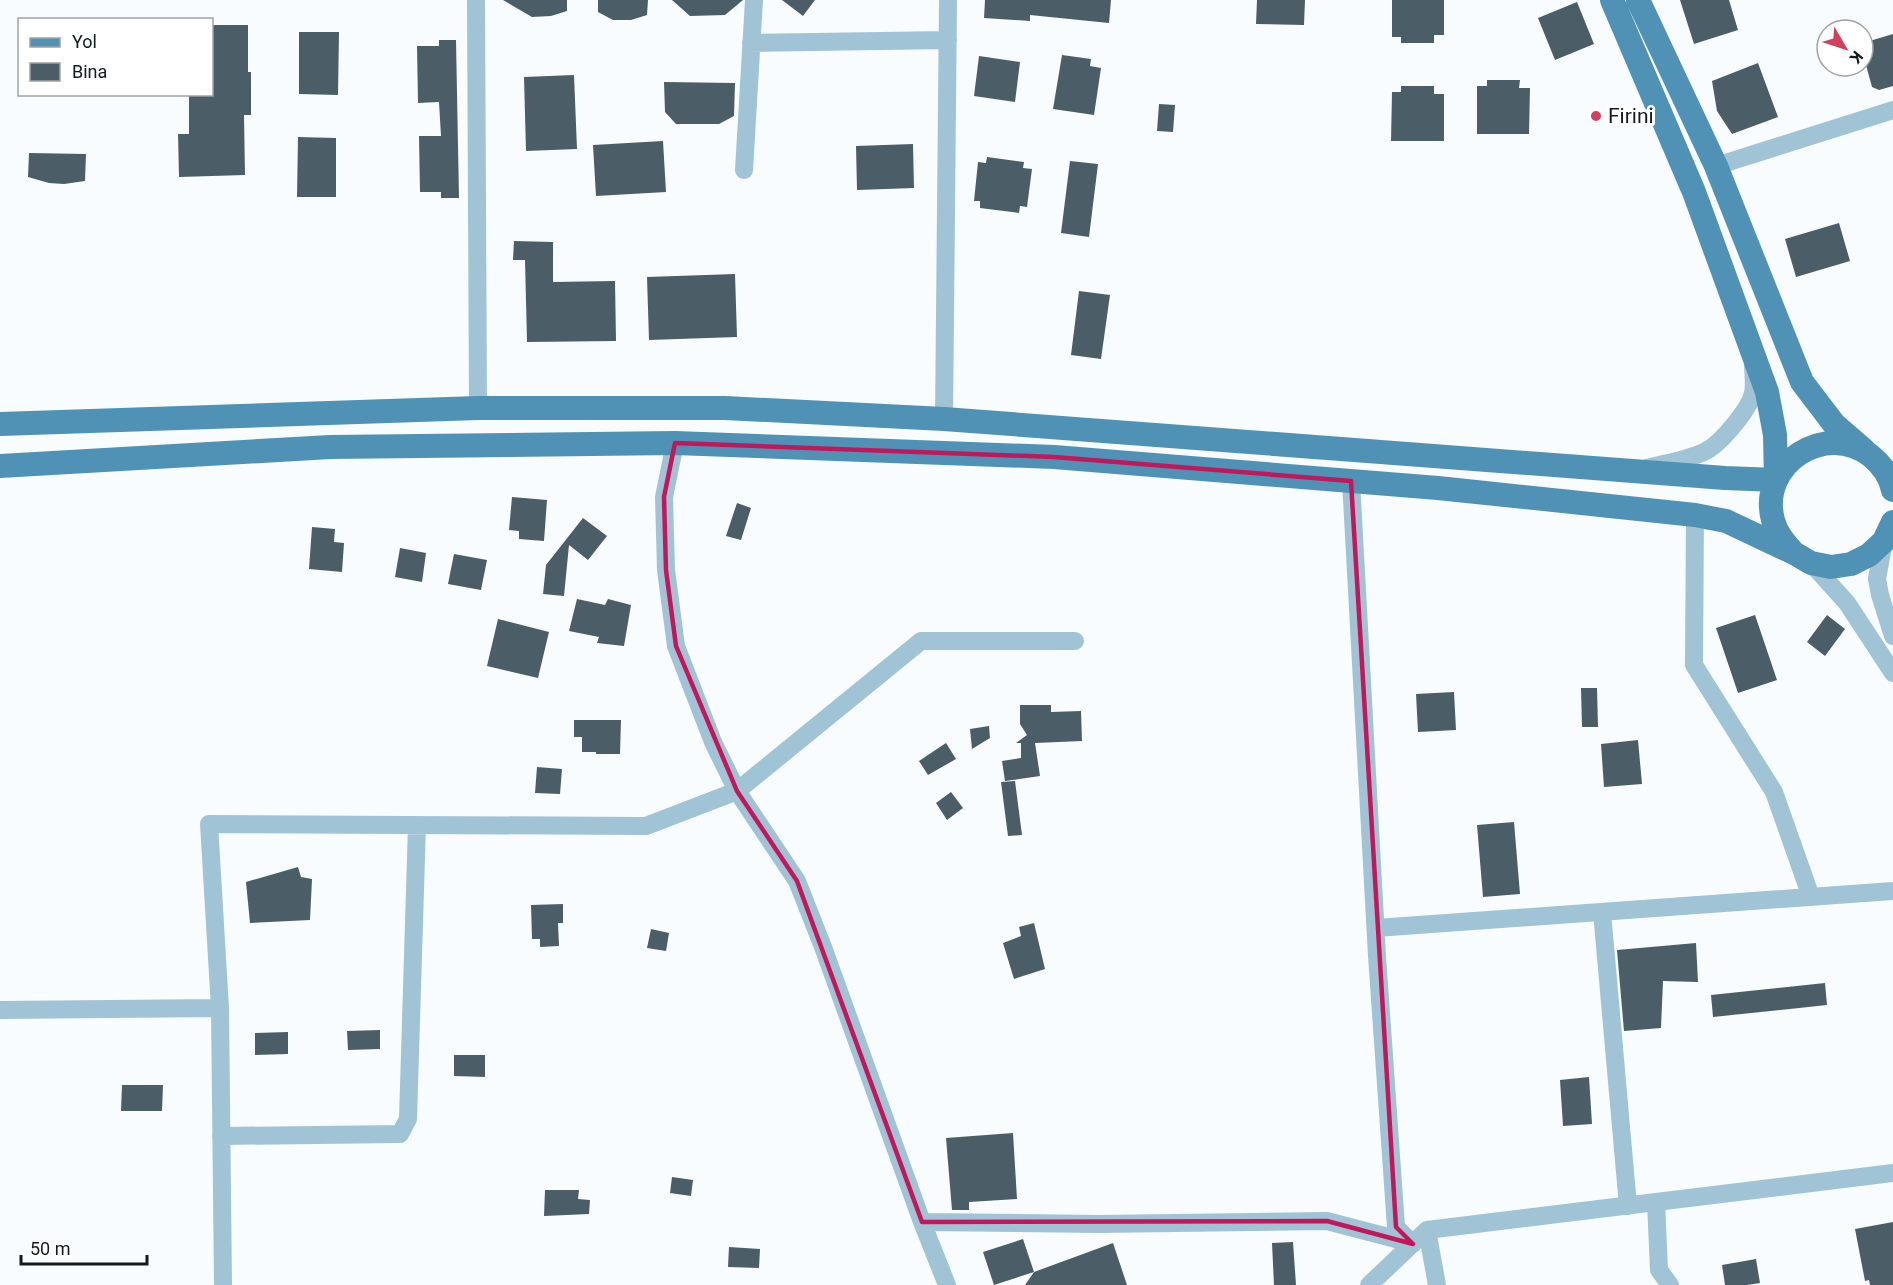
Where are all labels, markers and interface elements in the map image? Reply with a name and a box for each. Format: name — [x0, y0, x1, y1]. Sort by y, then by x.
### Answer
legend — [18, 18, 213, 96]
north arrow — [1815, 18, 1875, 78]
text: Yol — [72, 31, 97, 52]
text: K — [1845, 47, 1867, 68]
text: Bina — [72, 61, 107, 82]
place label: Firini — [1608, 104, 1654, 128]
marker: Firini — [1589, 109, 1603, 123]
scale bar — [21, 1228, 147, 1266]
text: 50 m — [30, 1238, 70, 1259]

